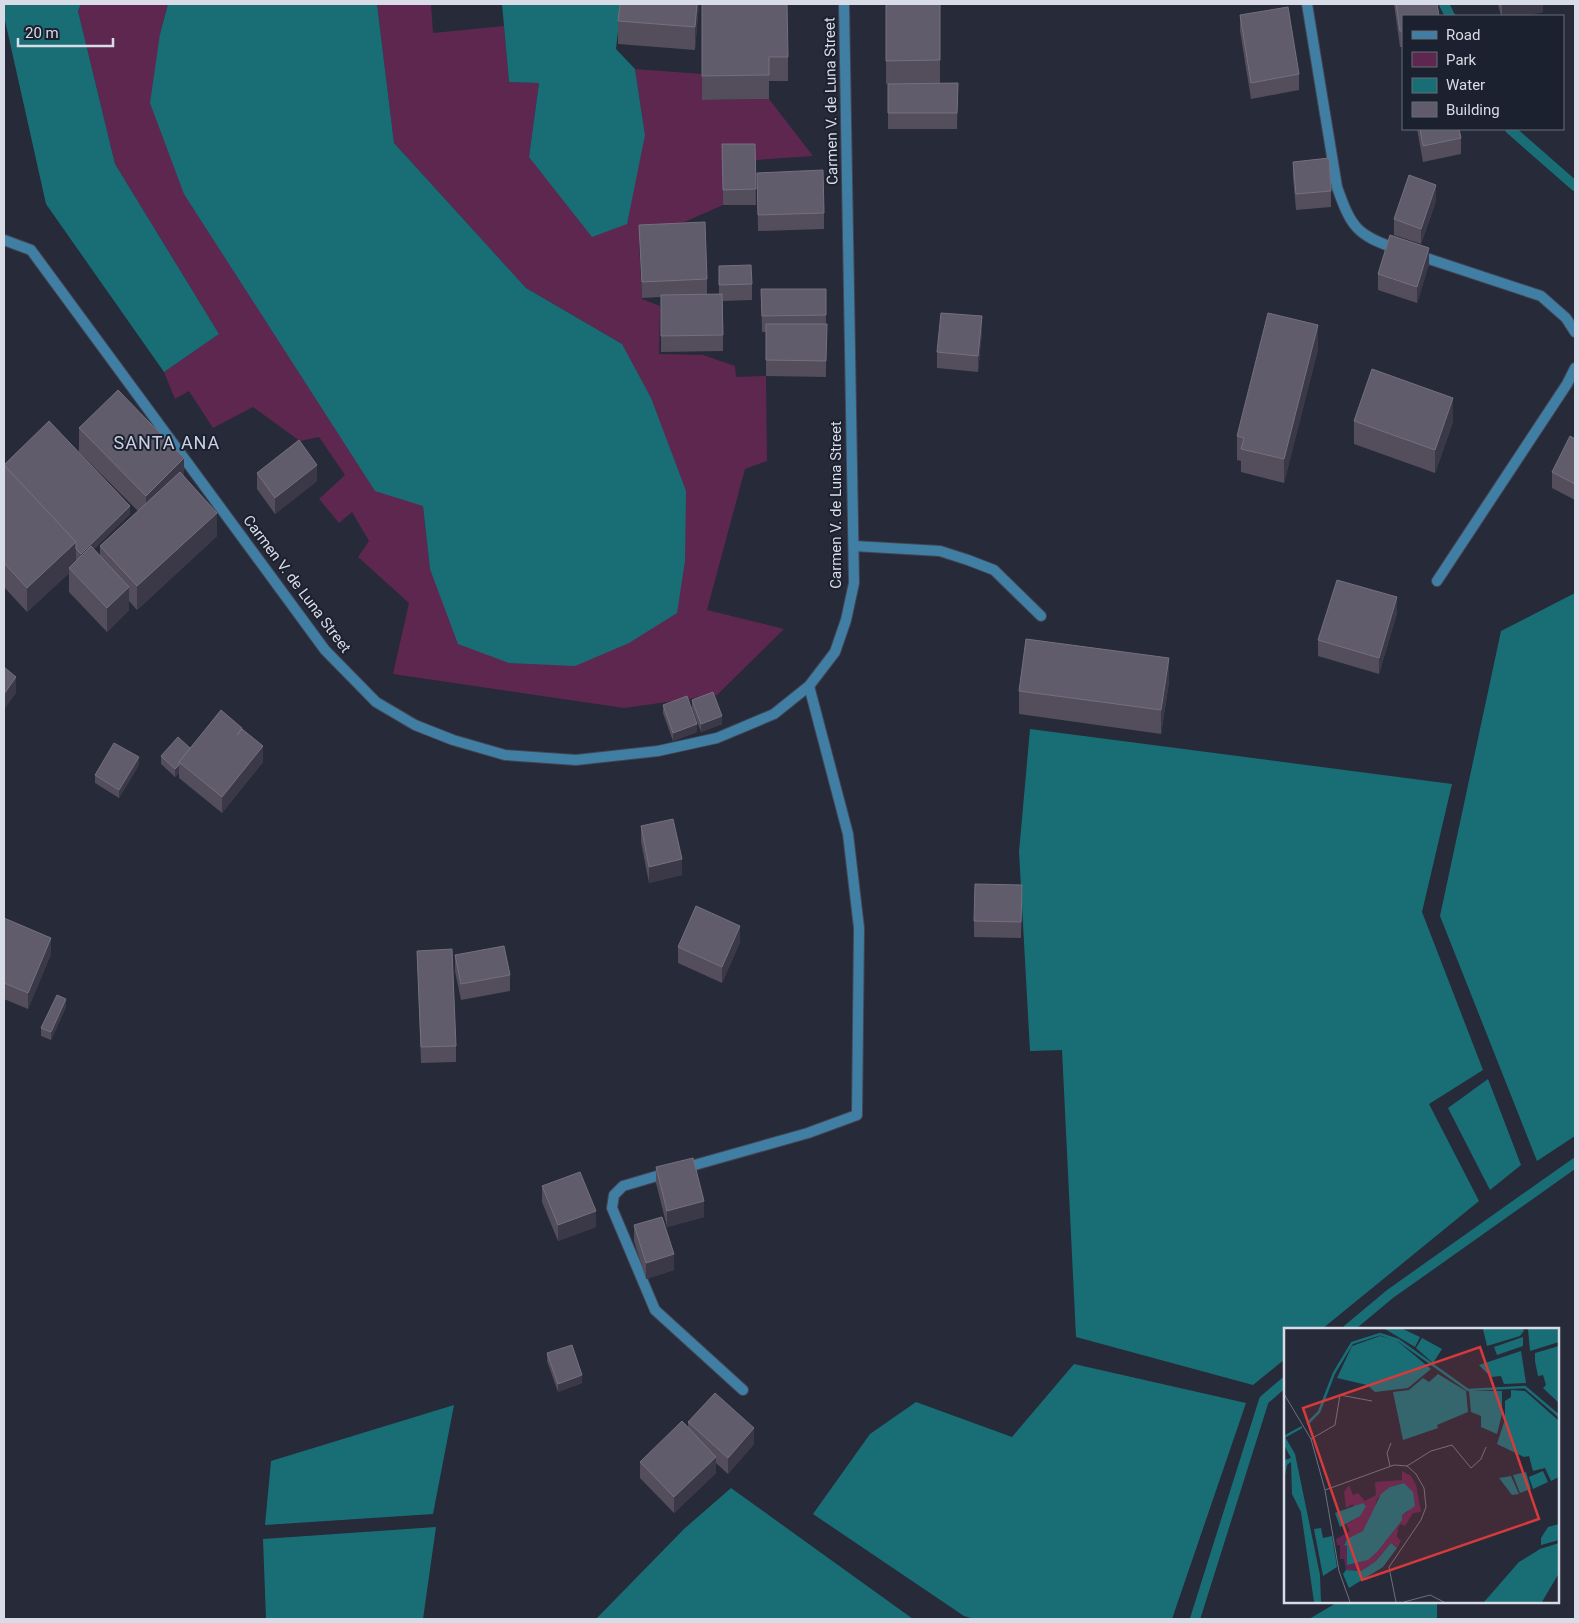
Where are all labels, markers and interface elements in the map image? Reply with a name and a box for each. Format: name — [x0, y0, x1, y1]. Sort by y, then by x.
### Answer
scale bar — [18, 15, 112, 47]
legend — [1402, 15, 1564, 130]
street label: Carmen V. de Luna Street — [821, 17, 841, 185]
text: 20 m — [25, 24, 59, 42]
text: Road — [1446, 26, 1480, 44]
text: Park — [1446, 51, 1477, 69]
text: Water — [1446, 76, 1485, 94]
text: Building — [1446, 101, 1500, 119]
street label: Carmen V. de Luna Street — [827, 421, 845, 589]
district label: SANTA ANA — [114, 432, 220, 453]
street label: Carmen V. de Luna Street — [239, 512, 355, 656]
inset map — [1284, 1328, 1559, 1603]

